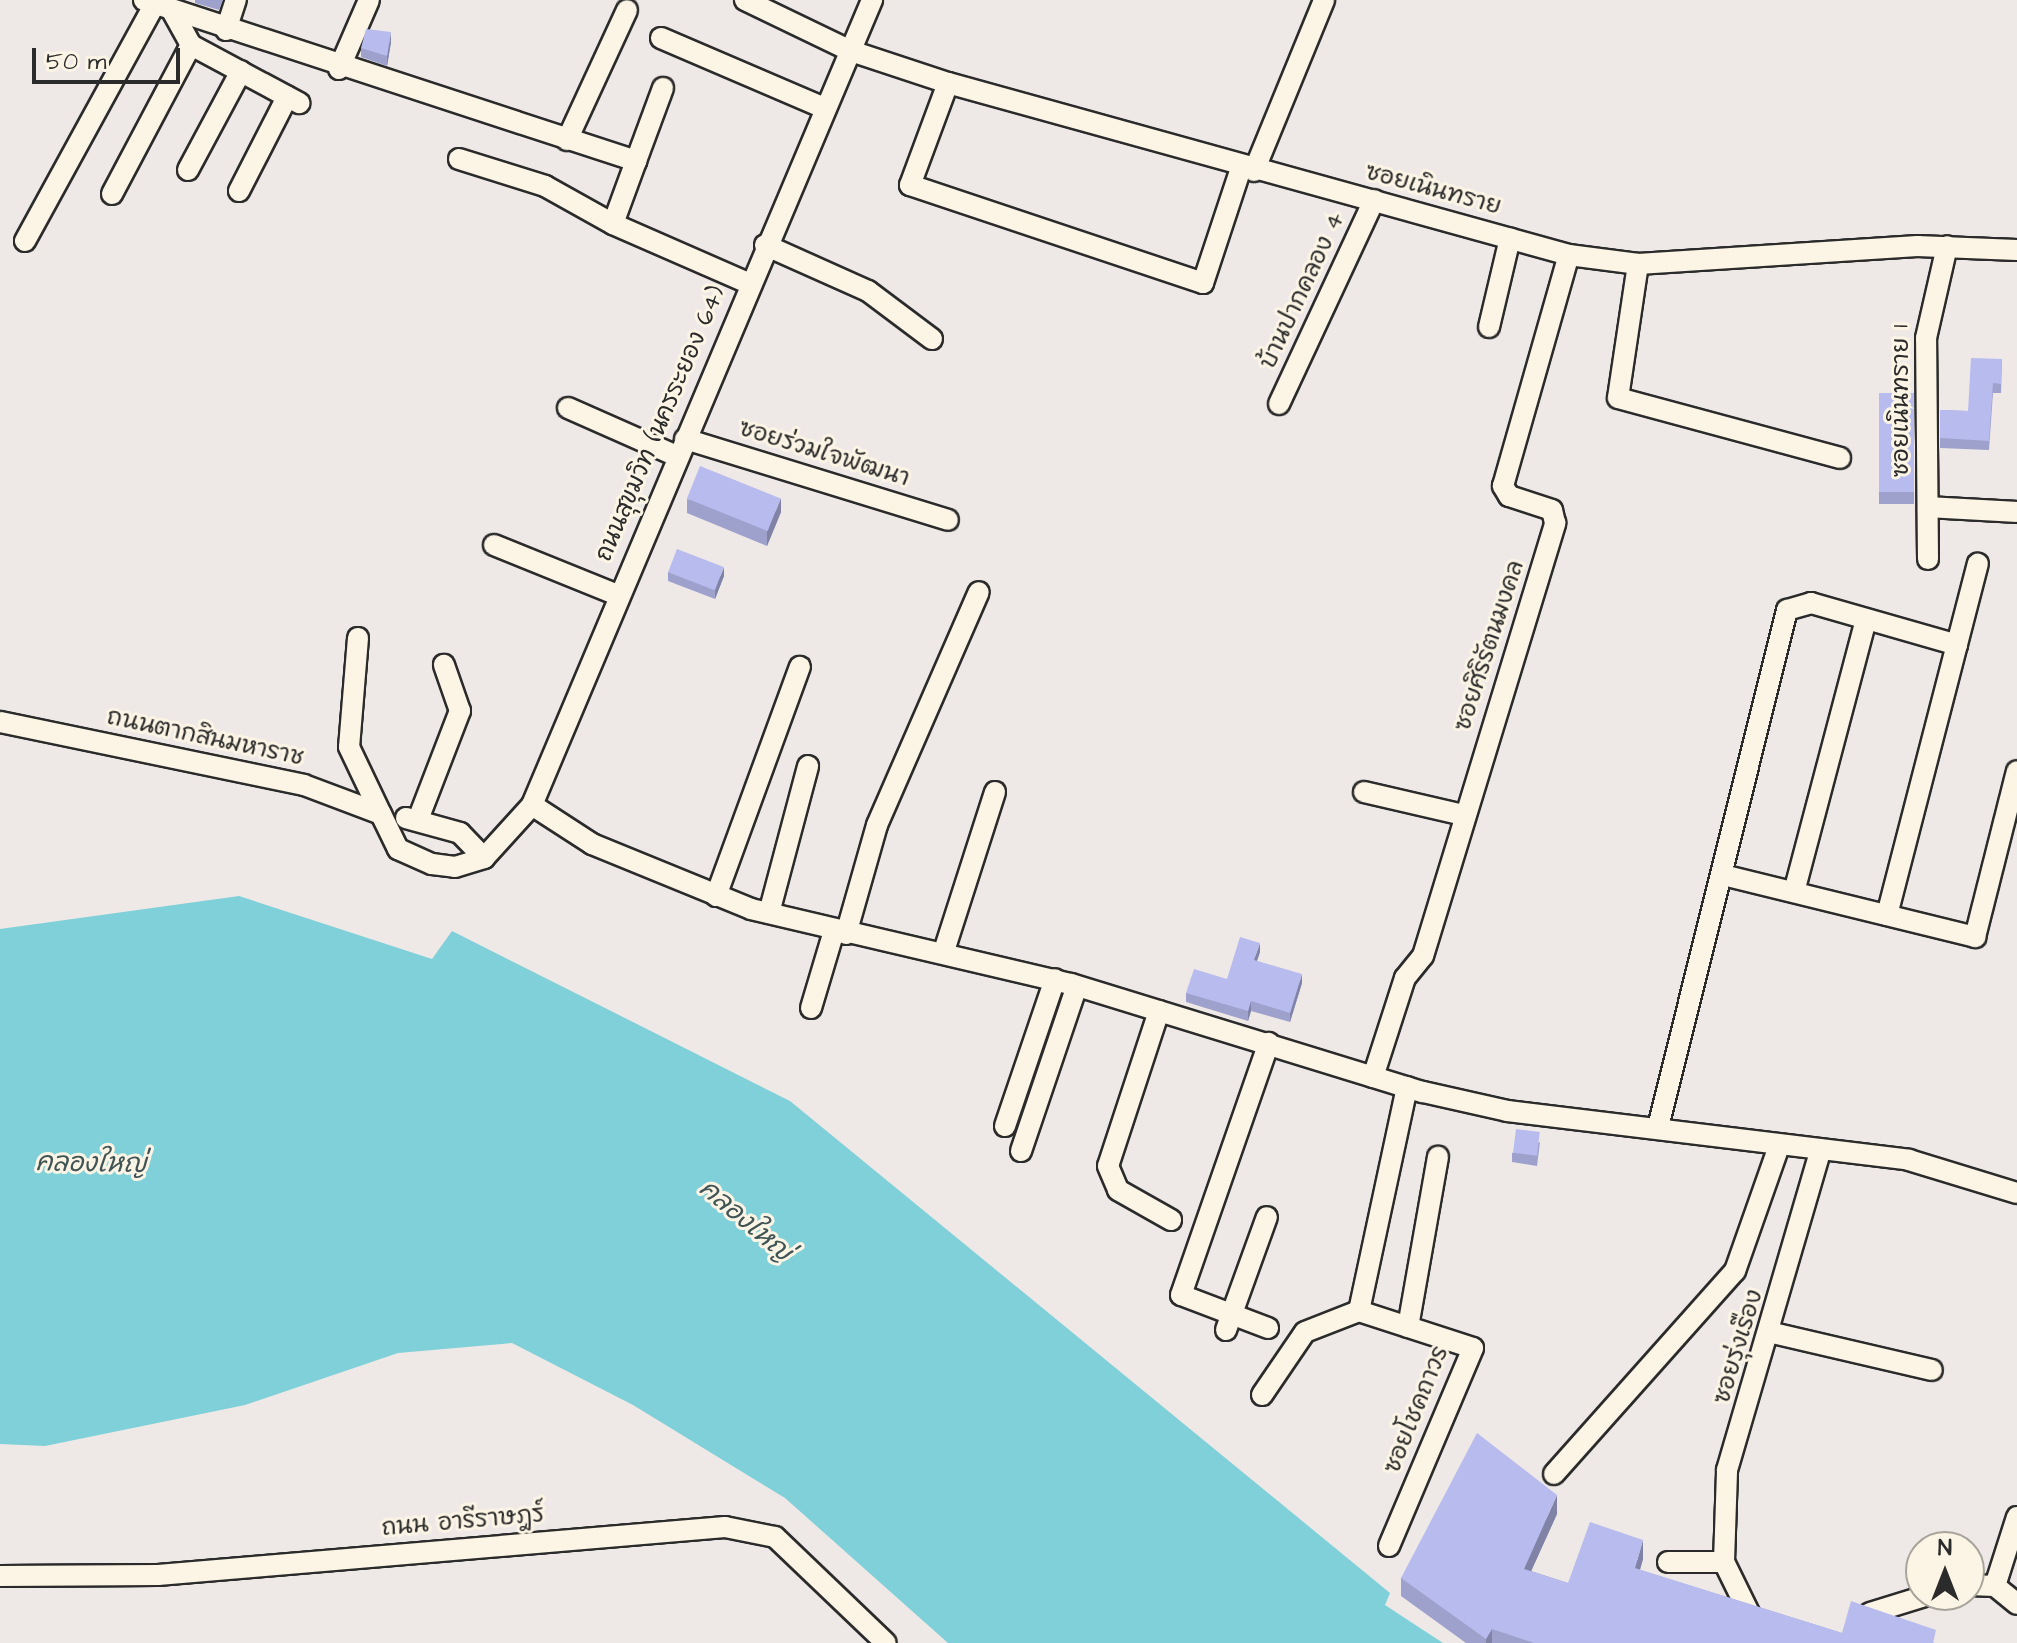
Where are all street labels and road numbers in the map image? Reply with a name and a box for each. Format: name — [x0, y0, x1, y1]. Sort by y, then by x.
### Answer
street label: ซอยเนินทราย — [1362, 158, 1504, 222]
street label: บ้านปากคลอง 4 — [1254, 208, 1352, 374]
street label: ถนนสุขุมวิท (นครระยอง 64) — [590, 282, 732, 566]
street label: ซอยเนินทราย 1 — [1888, 325, 1916, 477]
street label: ซอยร่วมใจพัฒนา — [735, 414, 913, 494]
street label: ซอยศิริรัตนมงคล — [1449, 557, 1531, 735]
street label: ถนนตากสินมหาราช — [104, 703, 306, 773]
street label: ซอยรุ่งเรือง — [1708, 1286, 1770, 1408]
street label: ซอยโชคถาวร — [1378, 1342, 1456, 1478]
street label: ถนน อารีราษฎร์ — [381, 1501, 545, 1543]

